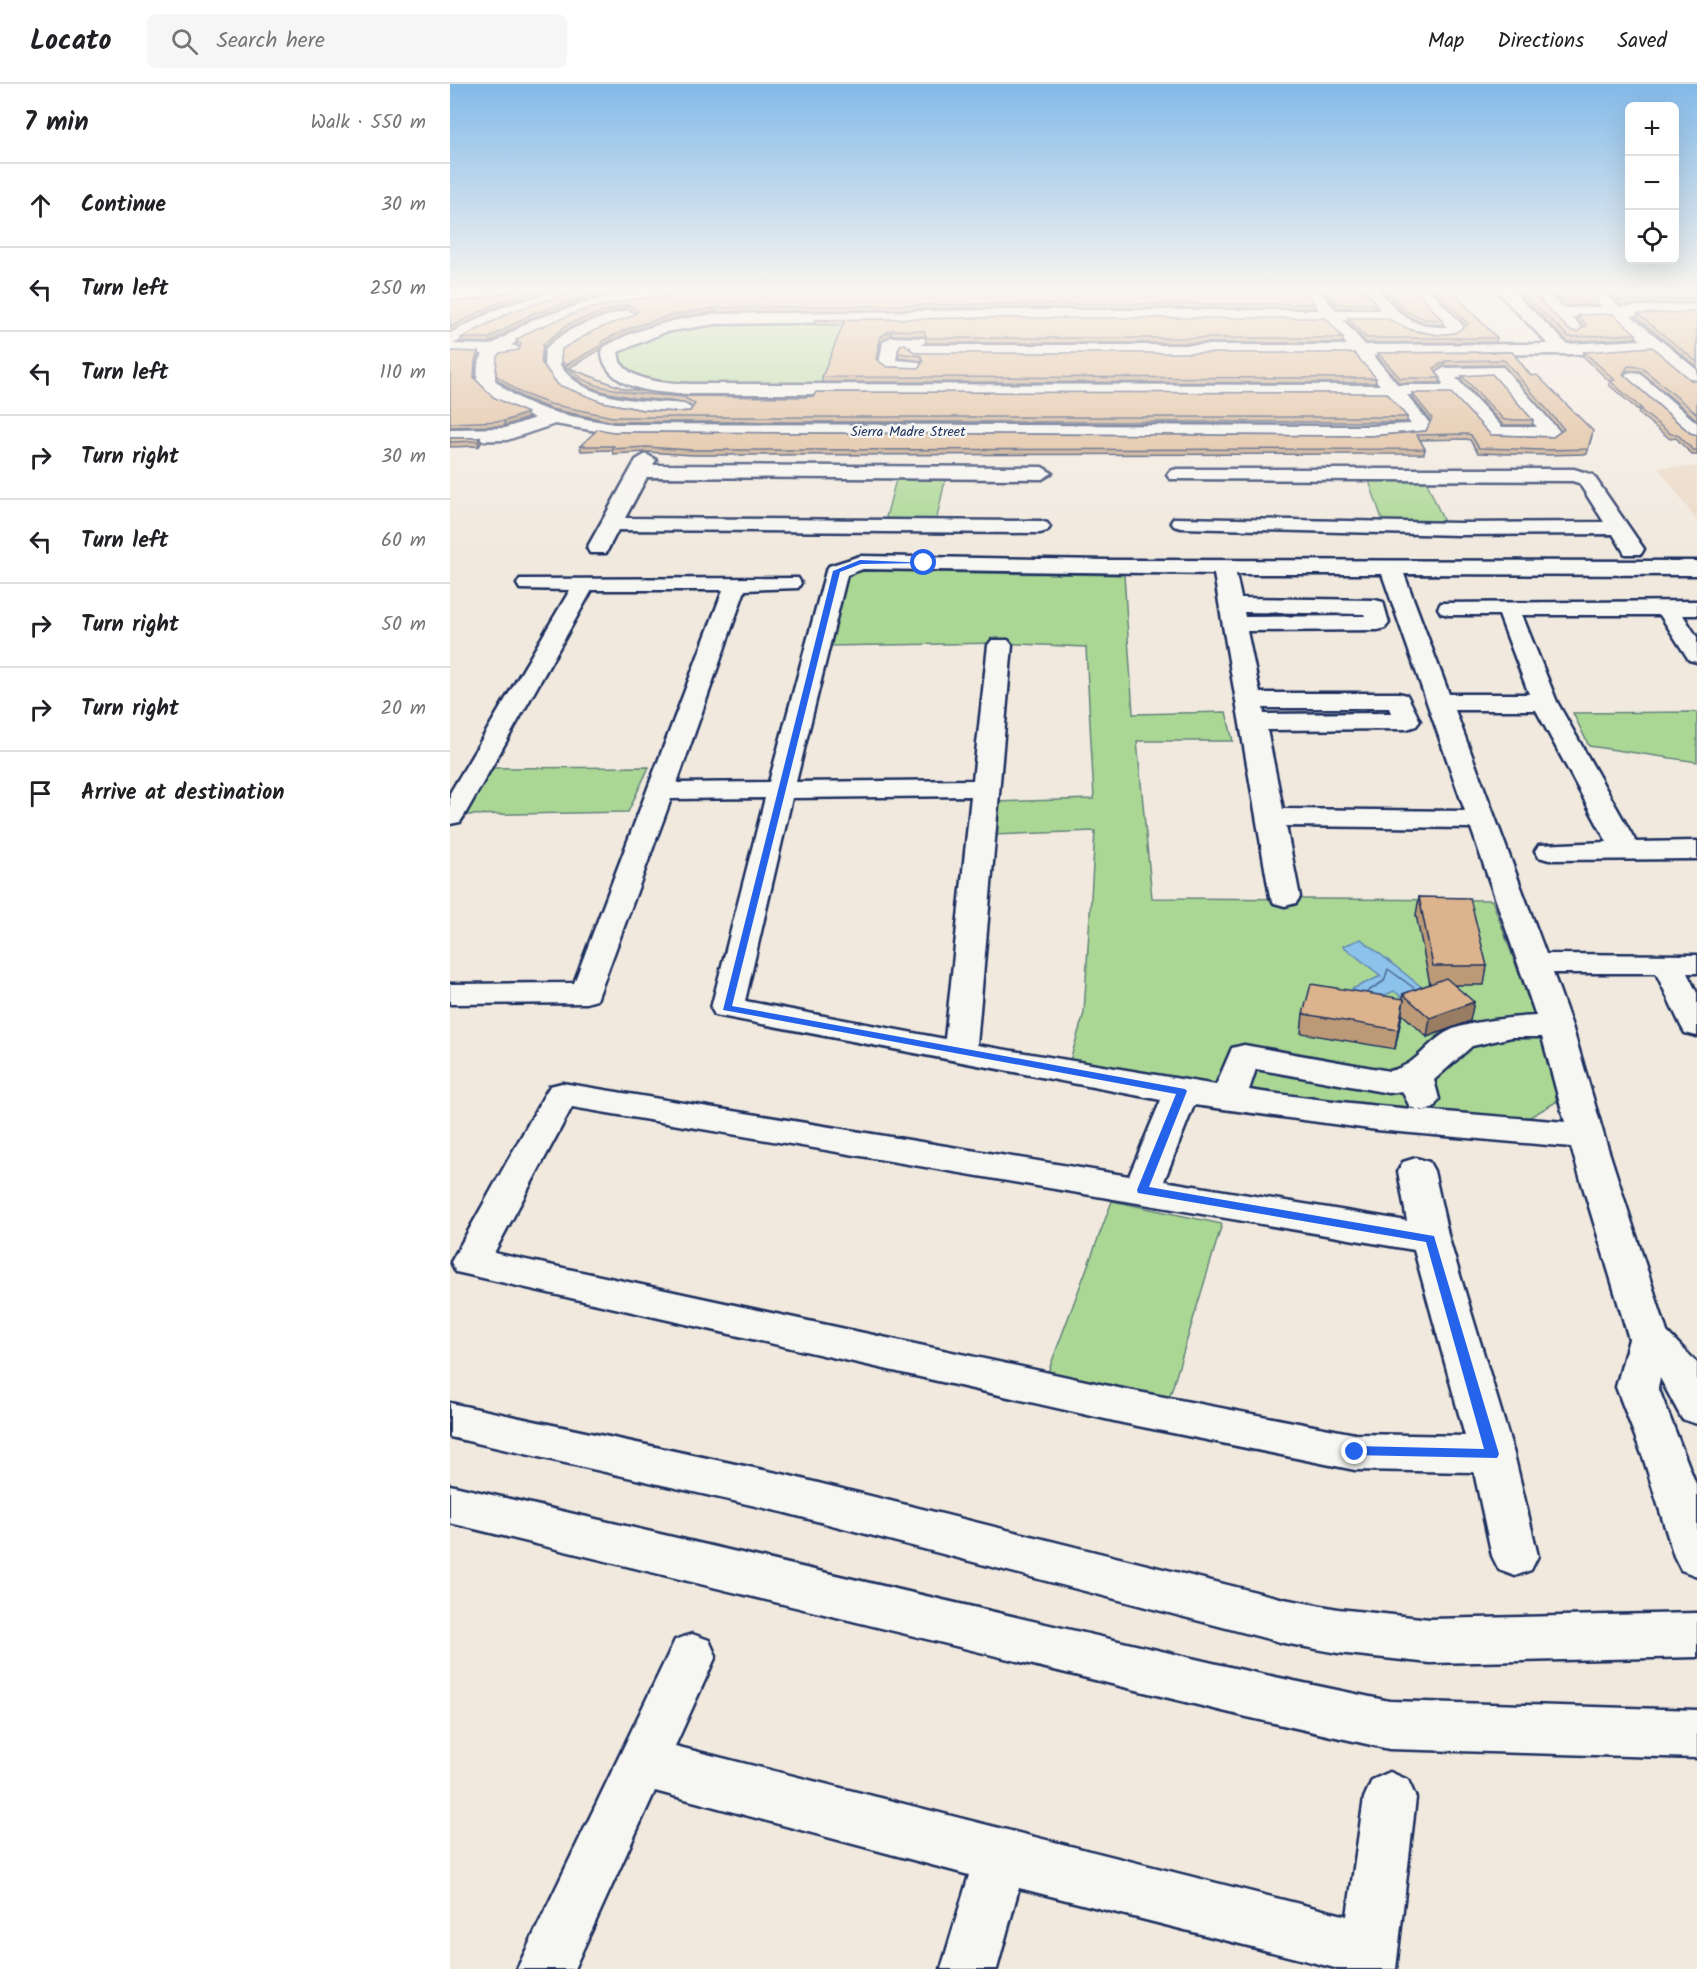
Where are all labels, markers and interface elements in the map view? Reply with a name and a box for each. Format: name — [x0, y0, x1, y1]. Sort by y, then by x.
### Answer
search box — [147, 14, 567, 68]
text: Locato — [30, 19, 111, 64]
text: Search here — [216, 24, 325, 59]
icon: search — [168, 25, 201, 58]
text: Map — [1428, 25, 1464, 58]
text: Directions — [1497, 25, 1584, 58]
text: Saved — [1617, 25, 1667, 58]
text: 7 min — [24, 102, 89, 144]
map controls — [1625, 102, 1679, 264]
button: + — [1625, 102, 1679, 156]
text: Walk · 550 m — [311, 107, 426, 139]
button: − — [1625, 156, 1679, 210]
text: Continue — [81, 188, 166, 223]
icon: ahead — [24, 189, 57, 222]
text: 30 m — [381, 189, 426, 221]
button: locate — [1625, 210, 1679, 264]
text: Turn left — [81, 272, 168, 307]
icon: left — [24, 273, 57, 306]
text: 250 m — [370, 273, 426, 305]
text: Turn left — [81, 356, 168, 391]
icon: left — [24, 357, 57, 390]
text: 110 m — [380, 357, 426, 389]
street label: Sierra Madre Street — [850, 421, 966, 443]
text: Turn right — [81, 440, 179, 475]
icon: right — [24, 441, 57, 474]
text: 30 m — [381, 441, 426, 473]
text: Turn left — [81, 524, 168, 559]
icon: left — [24, 525, 57, 558]
text: 60 m — [381, 525, 426, 557]
route start — [910, 549, 936, 575]
text: Turn right — [81, 608, 179, 643]
icon: right — [24, 609, 57, 642]
text: 50 m — [381, 609, 426, 641]
text: Turn right — [81, 692, 179, 727]
icon: right — [24, 693, 57, 726]
text: 20 m — [380, 693, 426, 725]
text: Arrive at destination — [81, 776, 284, 811]
icon: arrive — [24, 777, 57, 810]
route end — [1341, 1438, 1367, 1464]

